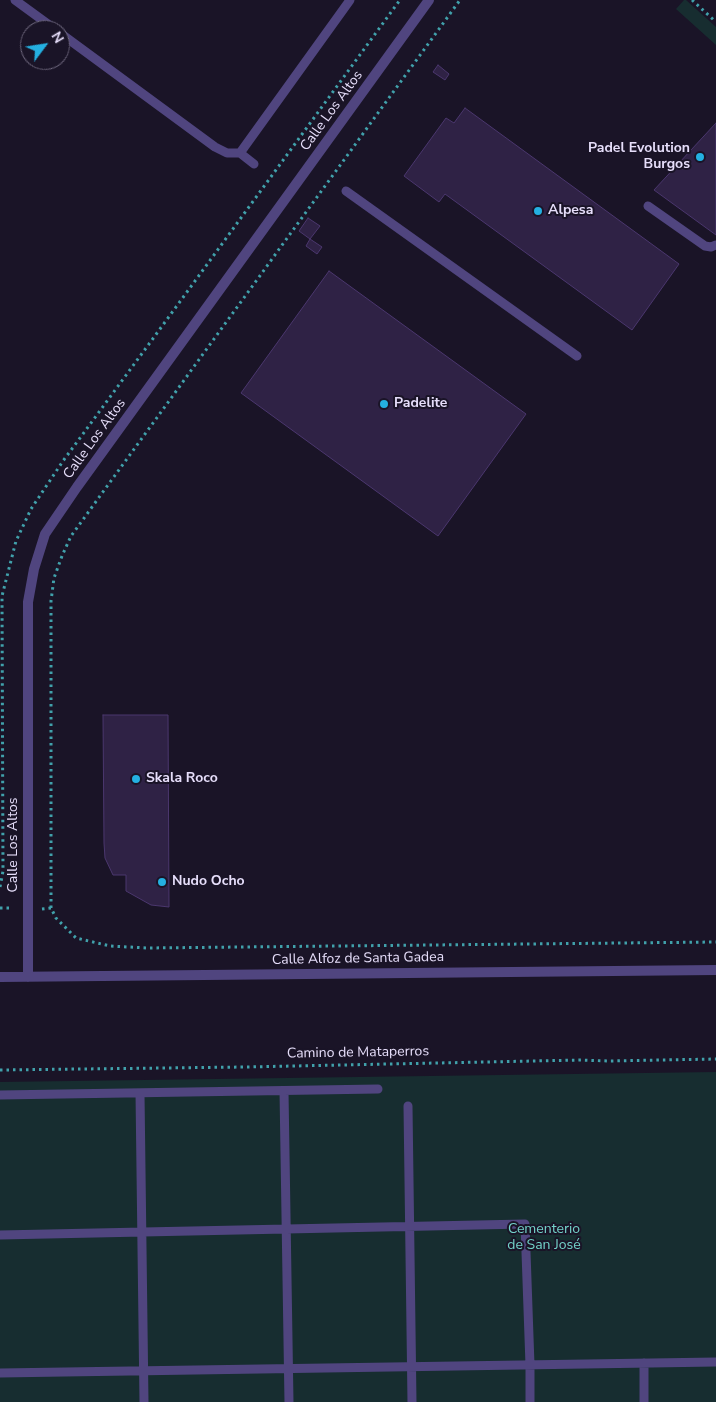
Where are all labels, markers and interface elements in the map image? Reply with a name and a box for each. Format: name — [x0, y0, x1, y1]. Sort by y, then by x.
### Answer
north arrow — [20, 20, 70, 70]
text: N — [47, 28, 68, 47]
street label: Calle Los Altos — [297, 68, 367, 154]
place label: Padel Evolution Burgos — [588, 141, 690, 174]
marker: Padel Evolution Burgos — [694, 151, 706, 163]
place label: Alpesa — [548, 203, 593, 219]
marker: Alpesa — [532, 205, 544, 217]
street label: Calle Los Altos — [60, 396, 130, 482]
place label: Padelite — [394, 396, 447, 412]
marker: Padelite — [378, 398, 390, 410]
place label: Skala Roco — [146, 771, 218, 787]
marker: Skala Roco — [130, 773, 142, 785]
street label: Calle Los Altos — [6, 797, 22, 893]
place label: Nudo Ocho — [172, 874, 245, 890]
marker: Nudo Ocho — [156, 876, 168, 888]
street label: Calle Alfoz de Santa Gadea — [272, 949, 444, 969]
street label: Camino de Mataperros — [287, 1043, 429, 1063]
park label: Cementerio de San José — [507, 1222, 581, 1254]

